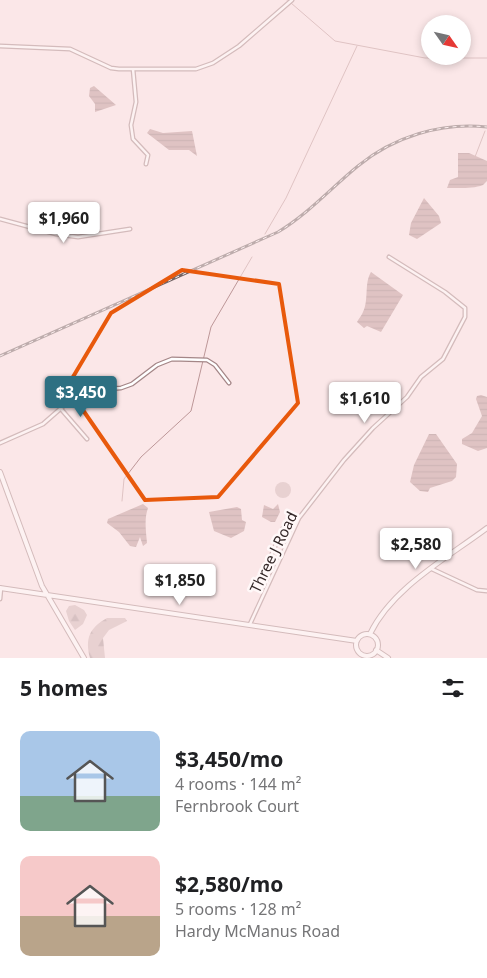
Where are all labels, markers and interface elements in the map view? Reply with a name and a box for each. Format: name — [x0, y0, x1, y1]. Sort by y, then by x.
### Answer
north arrow — [421, 15, 471, 65]
map controls — [421, 15, 471, 65]
pin: $1,960 — [23, 202, 105, 244]
text: $1,960 — [39, 207, 89, 229]
pin: $3,450 — [40, 376, 122, 418]
text: $3,450 — [56, 381, 106, 403]
pin: $1,610 — [324, 382, 406, 424]
text: $1,610 — [340, 387, 390, 409]
street label: Three J Road — [245, 508, 301, 596]
pin: $2,580 — [375, 528, 457, 570]
text: $2,580 — [391, 533, 441, 555]
pin: $1,850 — [139, 564, 221, 606]
text: $1,850 — [155, 569, 205, 591]
text: 5 homes — [20, 674, 108, 702]
icon: filters — [439, 674, 467, 702]
text: $3,450/mo — [175, 745, 283, 773]
icon: home — [60, 751, 120, 811]
text: 4 rooms · 144 m² — [175, 773, 301, 795]
text: Fernbrook Court — [175, 795, 299, 817]
text: $2,580/mo — [175, 870, 283, 898]
icon: home — [60, 876, 120, 936]
text: 5 rooms · 128 m² — [175, 898, 301, 920]
text: Hardy McManus Road — [175, 920, 340, 942]

